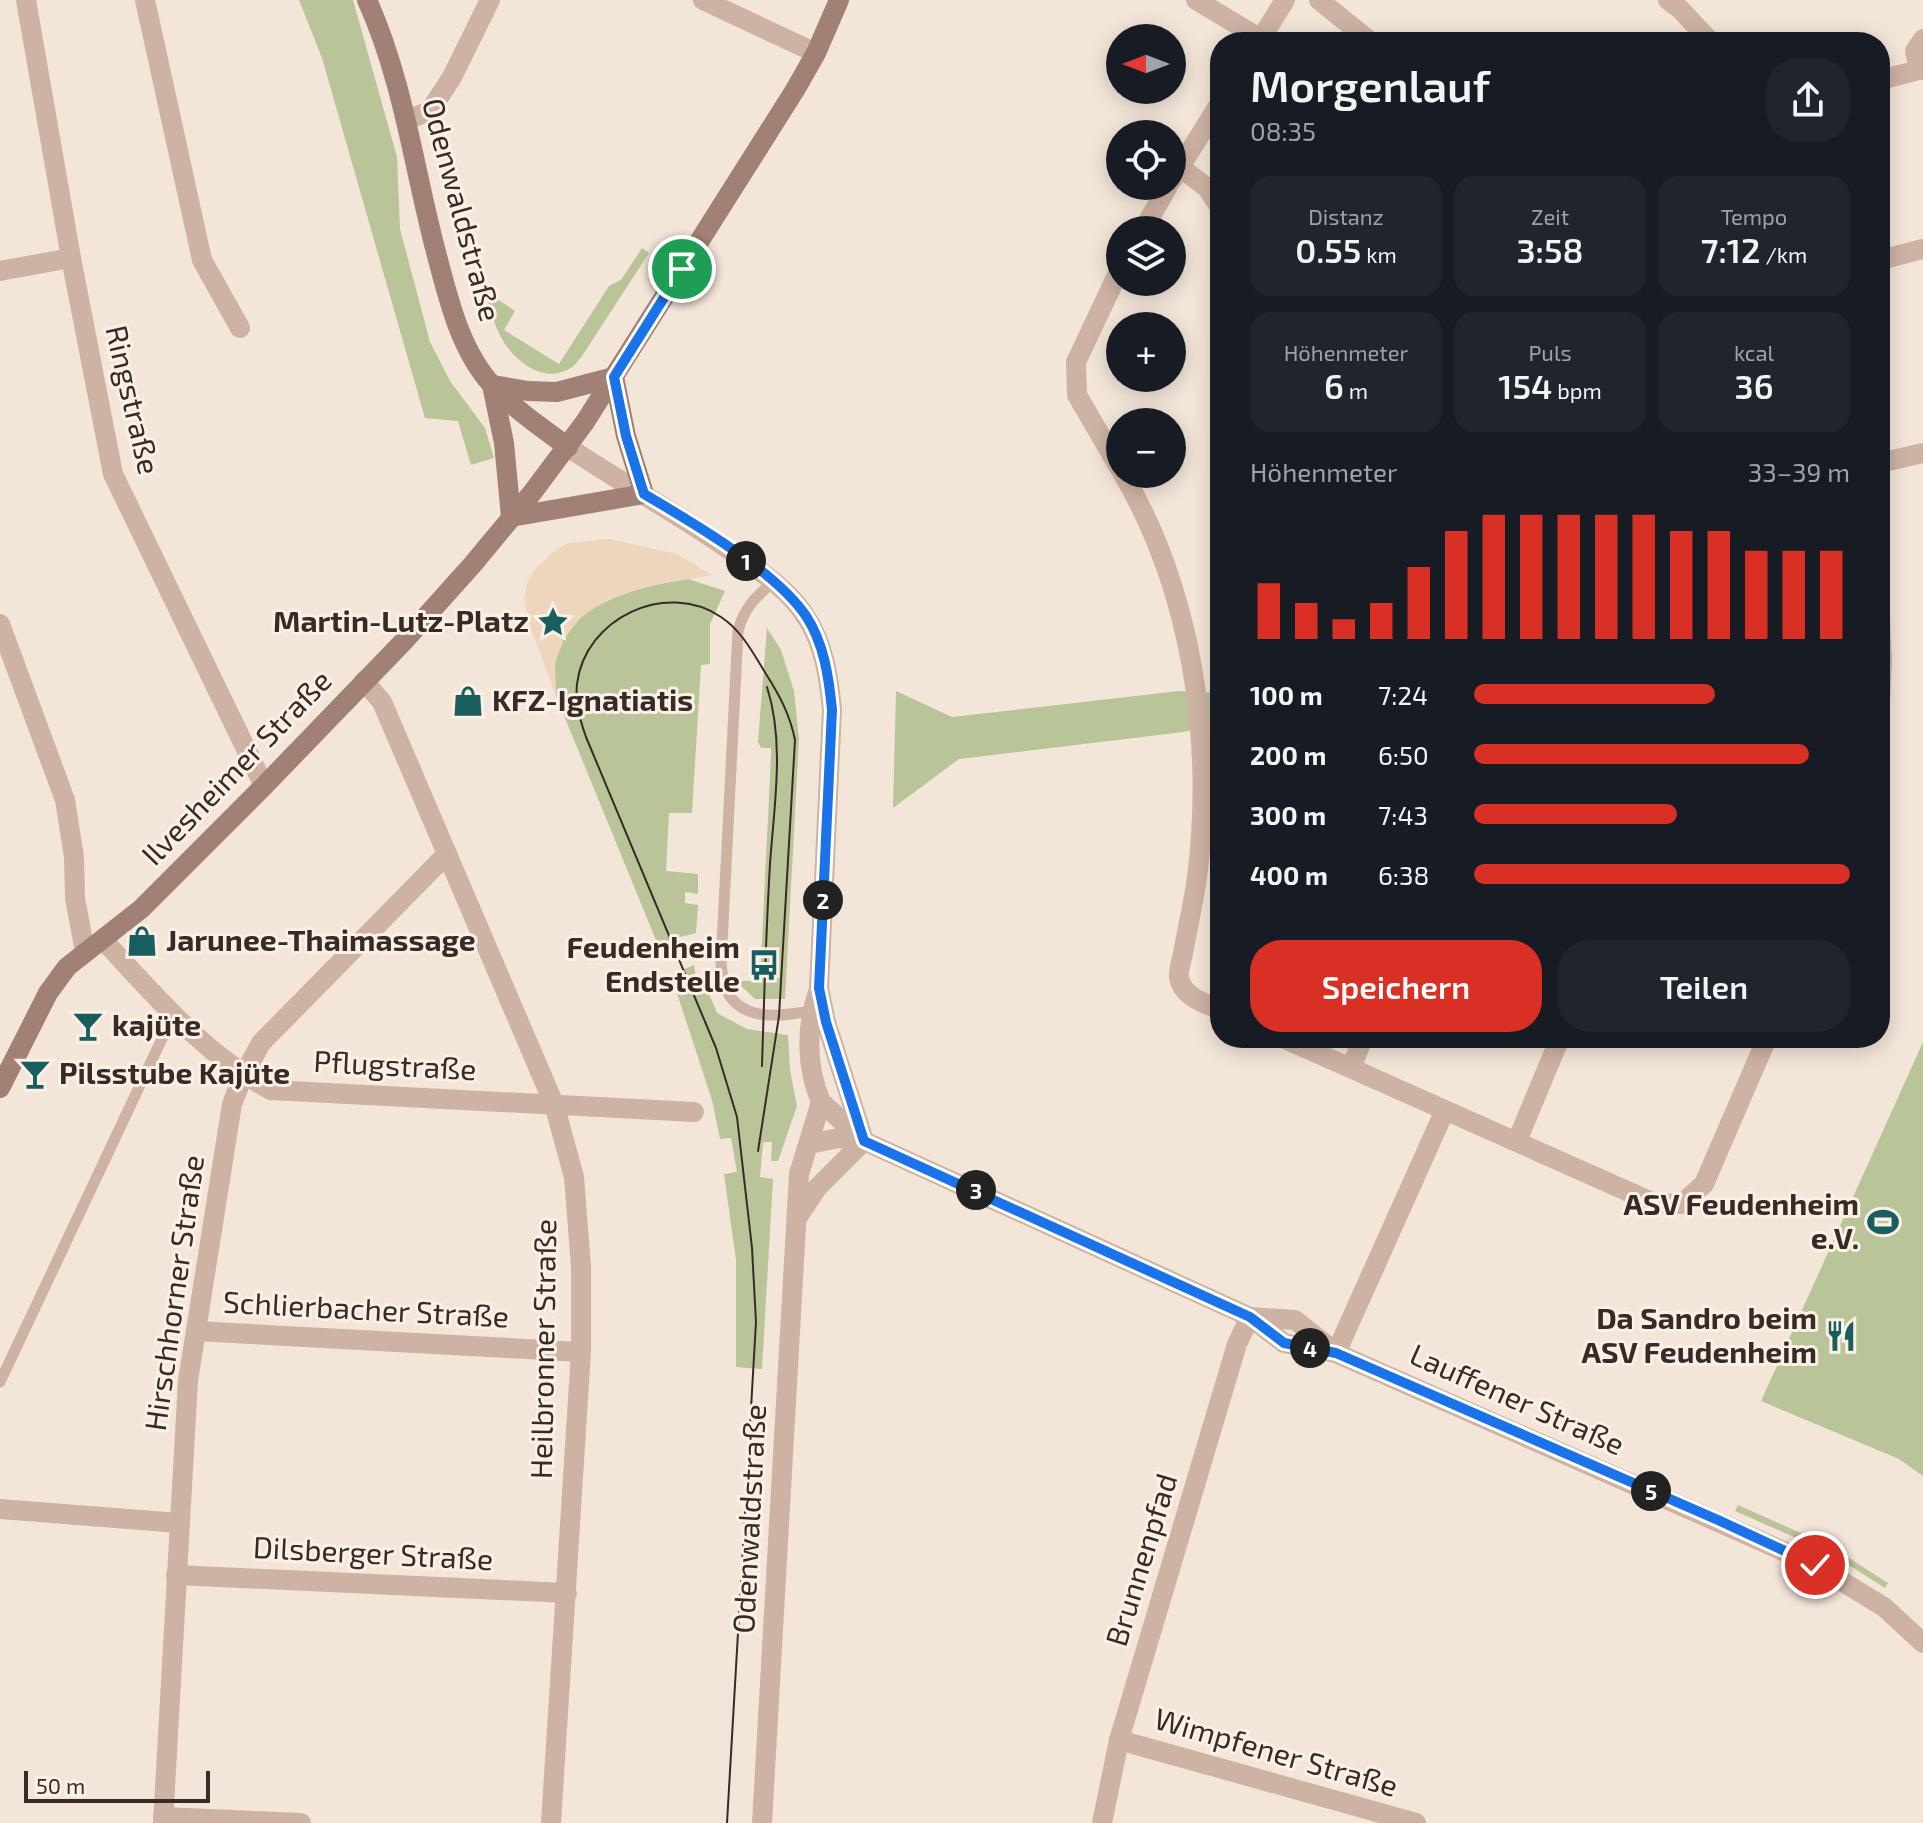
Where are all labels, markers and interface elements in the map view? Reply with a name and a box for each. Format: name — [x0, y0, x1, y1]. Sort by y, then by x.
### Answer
north arrow — [1106, 24, 1186, 104]
map controls — [1106, 24, 1186, 488]
text: Morgenlauf — [1250, 58, 1490, 111]
button: share — [1766, 58, 1850, 142]
street label: Odenwaldstraße — [416, 94, 510, 325]
text: 08:35 — [1250, 115, 1316, 146]
button: locate — [1106, 120, 1186, 200]
text: Distanz — [1308, 203, 1384, 229]
text: Zeit — [1531, 203, 1569, 229]
text: Tempo — [1721, 203, 1787, 229]
button: layers — [1106, 216, 1186, 296]
text: 0.55 — [1295, 229, 1361, 270]
text: 3:58 — [1516, 229, 1584, 270]
text: 7:12 — [1701, 229, 1761, 270]
pin — [648, 235, 716, 303]
text: km — [1361, 241, 1397, 267]
text: /km — [1761, 241, 1807, 267]
icon: arrive — [660, 247, 704, 291]
button: + — [1106, 312, 1186, 392]
street label: Ringstraße — [99, 322, 169, 477]
text: Höhenmeter — [1284, 339, 1408, 365]
text: Puls — [1528, 339, 1572, 365]
text: kcal — [1734, 339, 1774, 365]
text: 6 — [1324, 365, 1344, 406]
text: 154 — [1498, 365, 1552, 406]
text: 36 — [1735, 365, 1773, 406]
text: m — [1344, 377, 1368, 403]
text: bpm — [1552, 377, 1602, 403]
button: − — [1106, 408, 1186, 488]
text: Höhenmeter — [1250, 456, 1397, 487]
text: 33–39 m — [1748, 456, 1850, 487]
pin: 1 — [726, 541, 766, 581]
text: 1 — [741, 548, 751, 574]
place label: Martin-Lutz-Platz — [273, 602, 529, 638]
place icon: Martin-Lutz-Platz — [536, 605, 570, 639]
street label: Ilvesheimer Straße — [133, 661, 338, 872]
text: 100 m — [1250, 679, 1323, 710]
text: 7:24 — [1378, 679, 1428, 710]
place label: KFZ-Ignatiatis — [492, 681, 693, 717]
shop icon: KFZ-Ignatiatis — [451, 684, 485, 718]
text: 200 m — [1250, 739, 1326, 770]
text: 6:50 — [1378, 739, 1429, 770]
text: 300 m — [1250, 799, 1326, 830]
text: 7:43 — [1378, 799, 1428, 830]
text: 400 m — [1250, 859, 1328, 890]
text: 6:38 — [1378, 859, 1429, 890]
pin: 2 — [803, 880, 843, 920]
text: 2 — [817, 887, 829, 913]
place label: Jarunee-Thaimassage — [166, 921, 476, 957]
shop icon: Jarunee-Thaimassage — [125, 924, 159, 958]
place label: Feudenheim Endstelle — [567, 928, 740, 998]
button: Speichern — [1250, 940, 1542, 1032]
button: Teilen — [1558, 940, 1850, 1032]
bus stop icon: Feudenheim Endstelle — [747, 948, 781, 982]
place label: kajüte — [112, 1006, 201, 1042]
bar icon: kajüte — [71, 1009, 105, 1043]
street label: Pflugstraße — [313, 1042, 477, 1086]
place label: Pilsstube Kajüte — [59, 1054, 290, 1090]
bar icon: Pilsstube Kajüte — [18, 1057, 52, 1091]
street label: Hirschhorner Straße — [136, 1153, 210, 1433]
pin: 3 — [956, 1170, 996, 1210]
text: 3 — [970, 1177, 982, 1203]
place label: ASV Feudenheim e.V. — [1623, 1185, 1859, 1255]
sports icon: ASV Feudenheim e.V. — [1866, 1205, 1900, 1239]
street label: Heilbronner Straße — [522, 1219, 562, 1479]
street label: Schlierbacher Straße — [222, 1283, 510, 1333]
place label: Da Sandro beim ASV Feudenheim — [1581, 1299, 1817, 1369]
restaurant icon: Da Sandro beim ASV Feudenheim — [1824, 1319, 1858, 1353]
pin: 4 — [1290, 1328, 1330, 1368]
text: 4 — [1303, 1335, 1317, 1361]
street label: Lauffener Straße — [1405, 1335, 1631, 1462]
street label: Odenwaldstraße — [724, 1403, 772, 1634]
street label: Brunnenpfad — [1097, 1469, 1183, 1650]
pin: 5 — [1631, 1471, 1671, 1511]
text: 5 — [1645, 1478, 1657, 1504]
street label: Dilsberger Straße — [252, 1528, 494, 1576]
pin — [1781, 1531, 1849, 1599]
icon: check — [1793, 1543, 1837, 1587]
street label: Wimpfener Straße — [1151, 1699, 1402, 1803]
scale bar — [24, 1767, 210, 1803]
text: 50 m — [36, 1772, 85, 1798]

